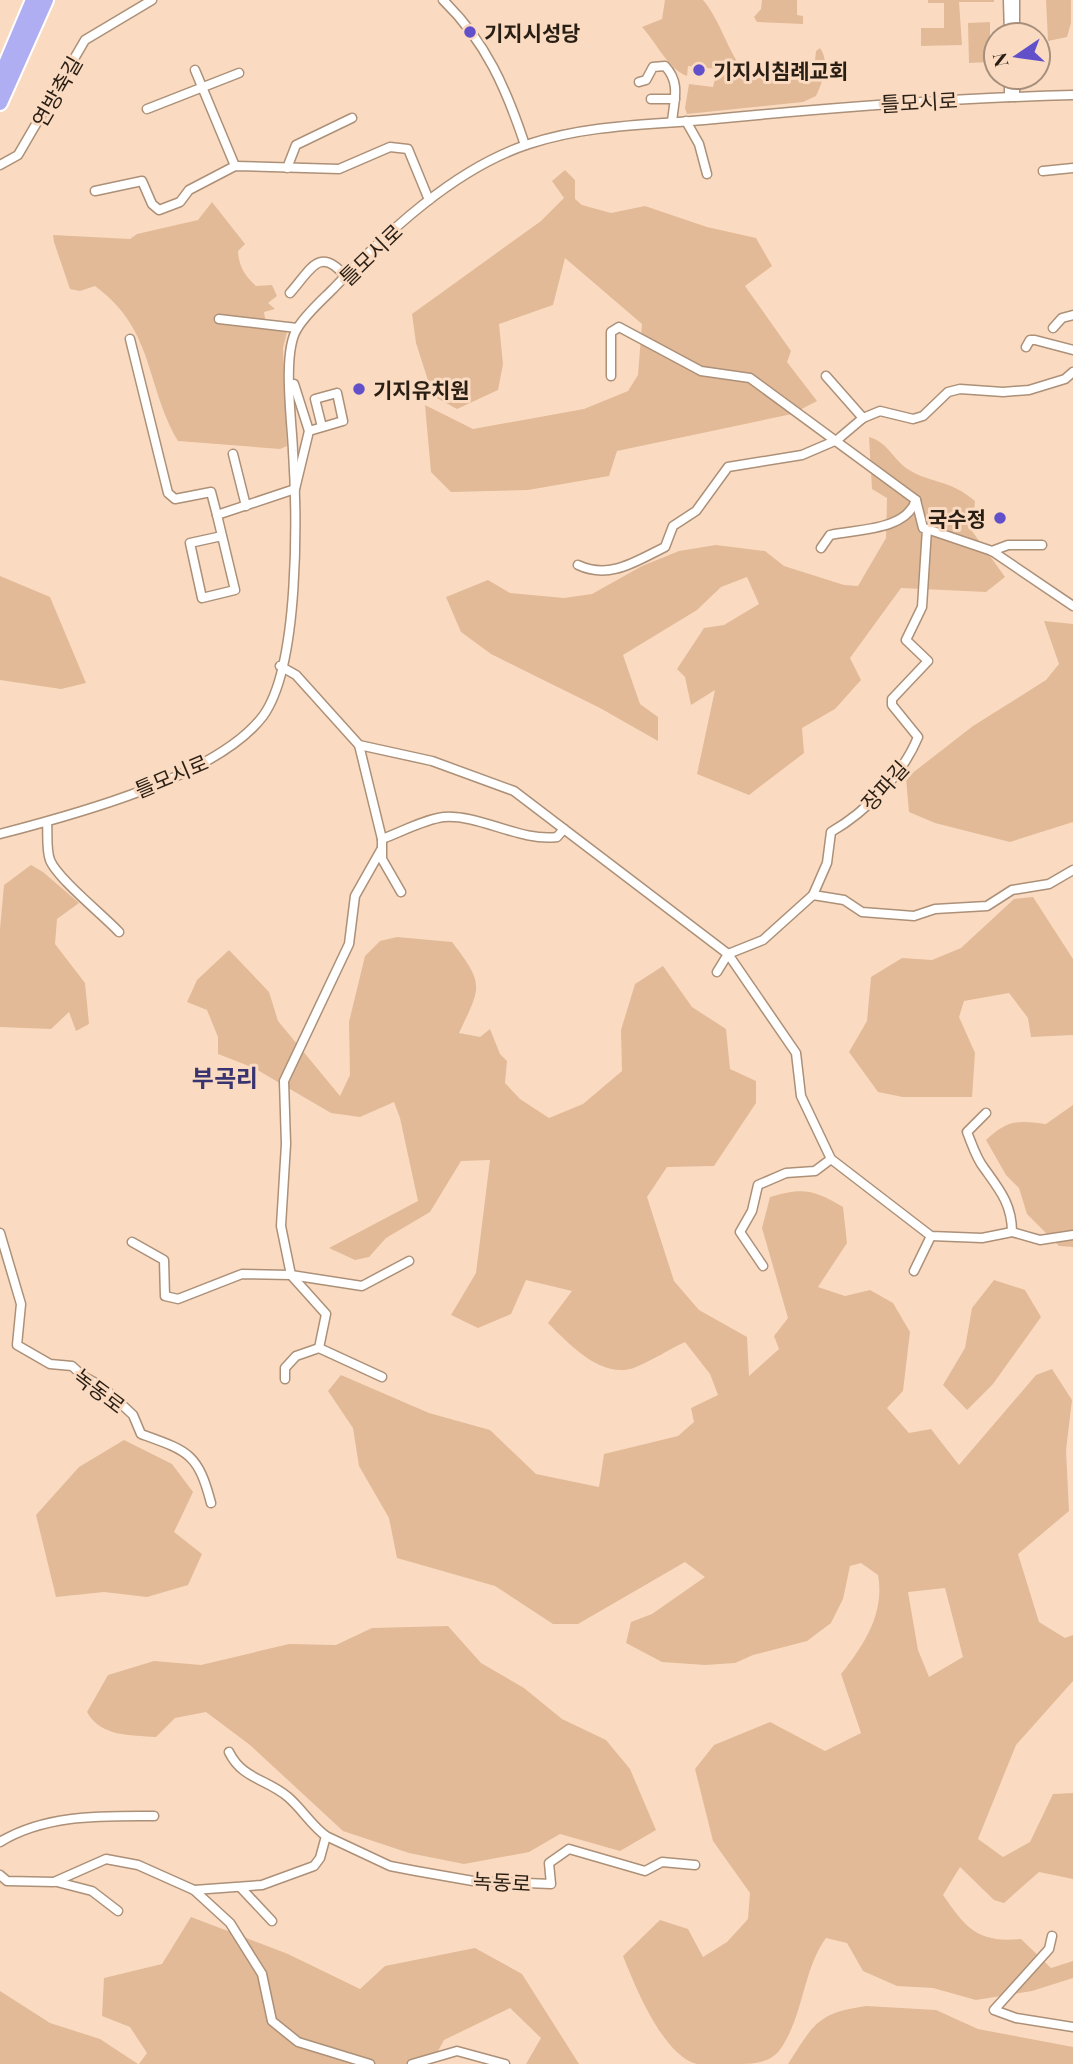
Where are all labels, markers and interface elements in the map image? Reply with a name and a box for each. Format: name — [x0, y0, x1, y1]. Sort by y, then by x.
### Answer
place label: 기지시성당 — [484, 18, 581, 46]
north arrow — [982, 21, 1052, 91]
marker: 기지시성당 — [462, 24, 478, 40]
text: N — [985, 50, 1014, 70]
street label: 연방축길 — [25, 51, 87, 131]
place label: 기지시침례교회 — [713, 56, 848, 84]
marker: 기지시침례교회 — [691, 62, 707, 78]
street label: 틀모시로 — [880, 85, 958, 117]
street label: 틀모시로 — [332, 217, 408, 291]
place label: 기지유치원 — [373, 375, 470, 403]
marker: 기지유치원 — [351, 381, 367, 397]
place label: 국수정 — [928, 504, 986, 532]
marker: 국수정 — [992, 510, 1008, 526]
street label: 틀모시로 — [130, 747, 212, 803]
street label: 장파길 — [854, 754, 914, 816]
district label: 부곡리 — [192, 1061, 258, 1093]
street label: 녹동로 — [68, 1361, 132, 1419]
street label: 녹동로 — [472, 1866, 532, 1896]

